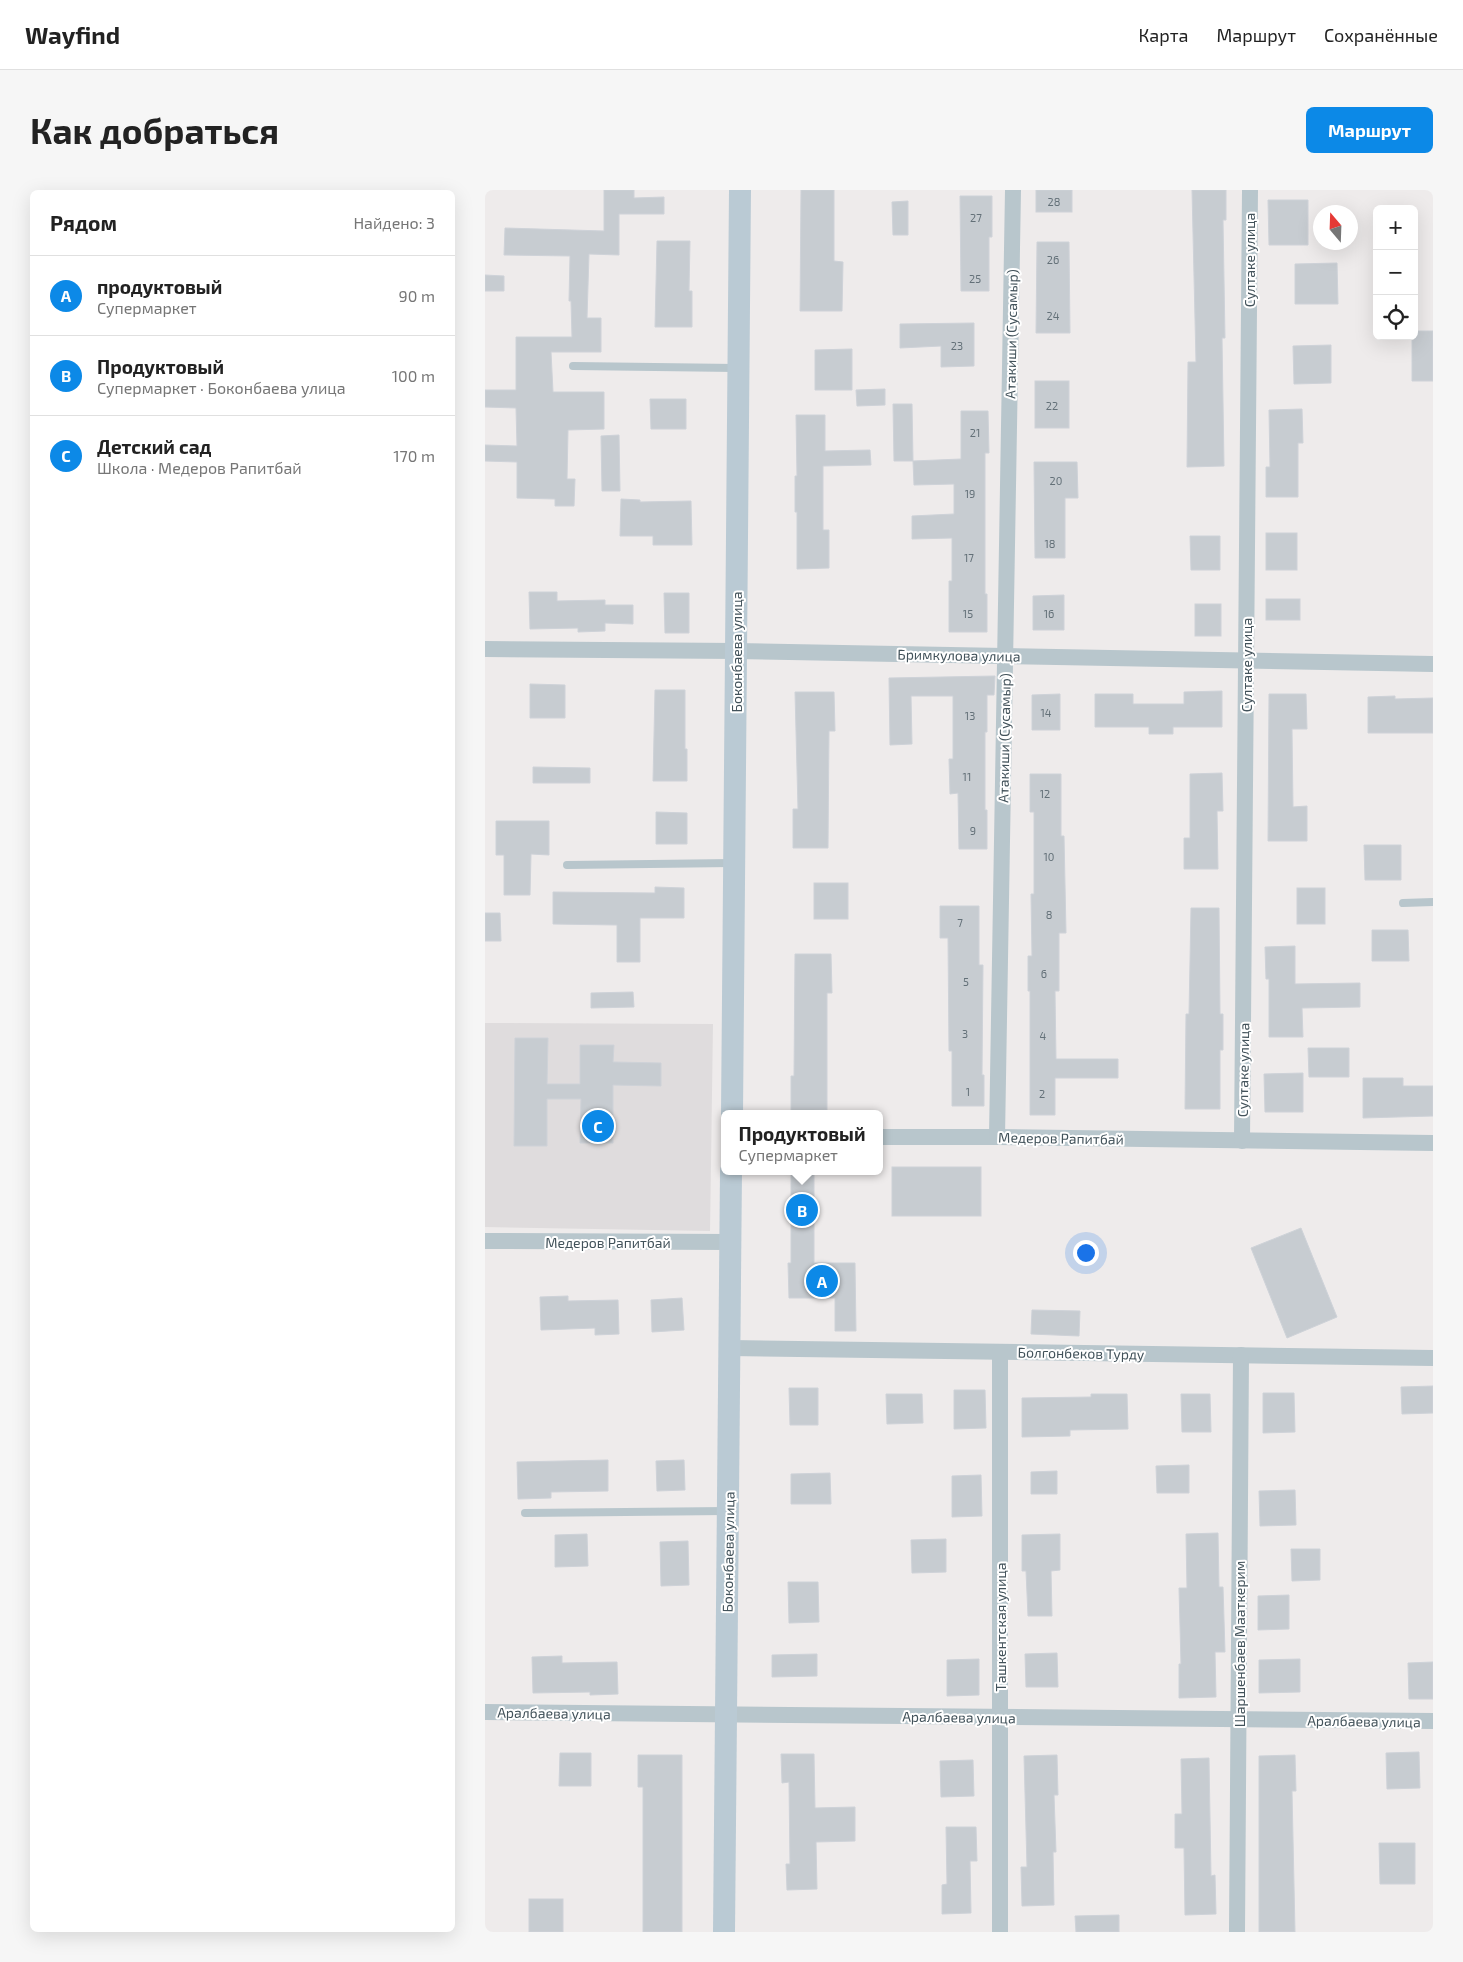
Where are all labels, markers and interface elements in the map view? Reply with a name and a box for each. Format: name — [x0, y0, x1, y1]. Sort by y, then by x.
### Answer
text: Wayfind — [25, 20, 120, 49]
text: Карта — [1138, 24, 1188, 46]
text: Маршрут — [1216, 24, 1296, 46]
text: Сохранённые — [1324, 24, 1438, 46]
button: Маршрут — [1306, 107, 1433, 153]
text: Как добраться — [30, 109, 279, 151]
house number: 28 — [1048, 195, 1060, 208]
north arrow — [1313, 205, 1358, 250]
map controls — [1373, 205, 1418, 340]
button: + — [1373, 205, 1418, 250]
text: Рядом — [50, 210, 117, 235]
house number: 27 — [970, 211, 982, 224]
text: Найдено: 3 — [353, 213, 435, 232]
street label: Султаке улица — [1241, 213, 1258, 307]
button: − — [1373, 250, 1418, 295]
house number: 26 — [1047, 253, 1059, 266]
street label: Атакиши (Сусамыр) — [1001, 269, 1021, 399]
house number: 25 — [969, 272, 981, 285]
text: продуктовый — [97, 275, 222, 298]
text: A — [61, 286, 71, 305]
text: 90 m — [399, 286, 435, 305]
button: locate — [1373, 295, 1418, 340]
text: Супермаркет — [97, 298, 196, 317]
house number: 24 — [1047, 309, 1060, 322]
house number: 23 — [951, 339, 963, 352]
text: Продуктовый — [97, 355, 224, 378]
text: B — [61, 366, 71, 385]
text: 100 m — [392, 366, 435, 385]
text: Супермаркет · Боконбаева улица — [97, 378, 346, 397]
house number: 22 — [1046, 399, 1058, 412]
house number: 21 — [970, 426, 980, 439]
text: Детский сад — [97, 435, 212, 458]
text: C — [61, 446, 71, 465]
text: 170 m — [393, 446, 435, 465]
text: Школа · Медеров Рапитбай — [97, 458, 302, 477]
house number: 20 — [1050, 474, 1062, 487]
house number: 19 — [965, 487, 975, 500]
house number: 18 — [1044, 537, 1056, 550]
house number: 17 — [964, 551, 974, 564]
street label: Боконбаева улица — [728, 591, 745, 713]
house number: 15 — [963, 607, 973, 620]
house number: 16 — [1044, 607, 1054, 620]
street label: Султаке улица — [1238, 618, 1255, 712]
street label: Бримкулова улица — [897, 645, 1021, 665]
street label: Атакиши (Сусамыр) — [994, 673, 1014, 803]
house number: 14 — [1040, 706, 1052, 719]
house number: 13 — [965, 709, 975, 722]
house number: 11 — [963, 770, 971, 783]
house number: 12 — [1040, 787, 1050, 800]
house number: 9 — [970, 824, 976, 837]
house number: 10 — [1043, 850, 1055, 863]
house number: 8 — [1046, 908, 1052, 921]
house number: 7 — [957, 916, 963, 929]
house number: 6 — [1041, 967, 1047, 980]
house number: 5 — [963, 975, 969, 988]
street label: Султаке улица — [1234, 1023, 1252, 1117]
house number: 3 — [962, 1027, 968, 1040]
house number: 4 — [1040, 1029, 1047, 1042]
house number: 1 — [966, 1085, 970, 1098]
house number: 2 — [1039, 1087, 1045, 1100]
pin: C — [582, 1107, 614, 1145]
popup — [721, 1110, 883, 1175]
text: Продуктовый — [738, 1122, 866, 1145]
street label: Медеров Рапитбай — [998, 1128, 1124, 1148]
text: Супермаркет — [738, 1145, 838, 1164]
pin: B — [786, 1191, 818, 1229]
street label: Медеров Рапитбай — [545, 1234, 671, 1251]
your location — [1073, 1240, 1099, 1266]
pin: A — [806, 1262, 838, 1300]
street label: Болгонбеков Турду — [1017, 1343, 1145, 1363]
street label: Боконбаева улица — [718, 1491, 738, 1613]
street label: Шаршенбаев Мааткерим — [1231, 1561, 1248, 1727]
street label: Ташкентская улица — [992, 1563, 1009, 1692]
street label: Аралбаева улица — [497, 1704, 611, 1722]
street label: Аралбаева улица — [902, 1708, 1016, 1726]
street label: Аралбаева улица — [1307, 1712, 1421, 1730]

